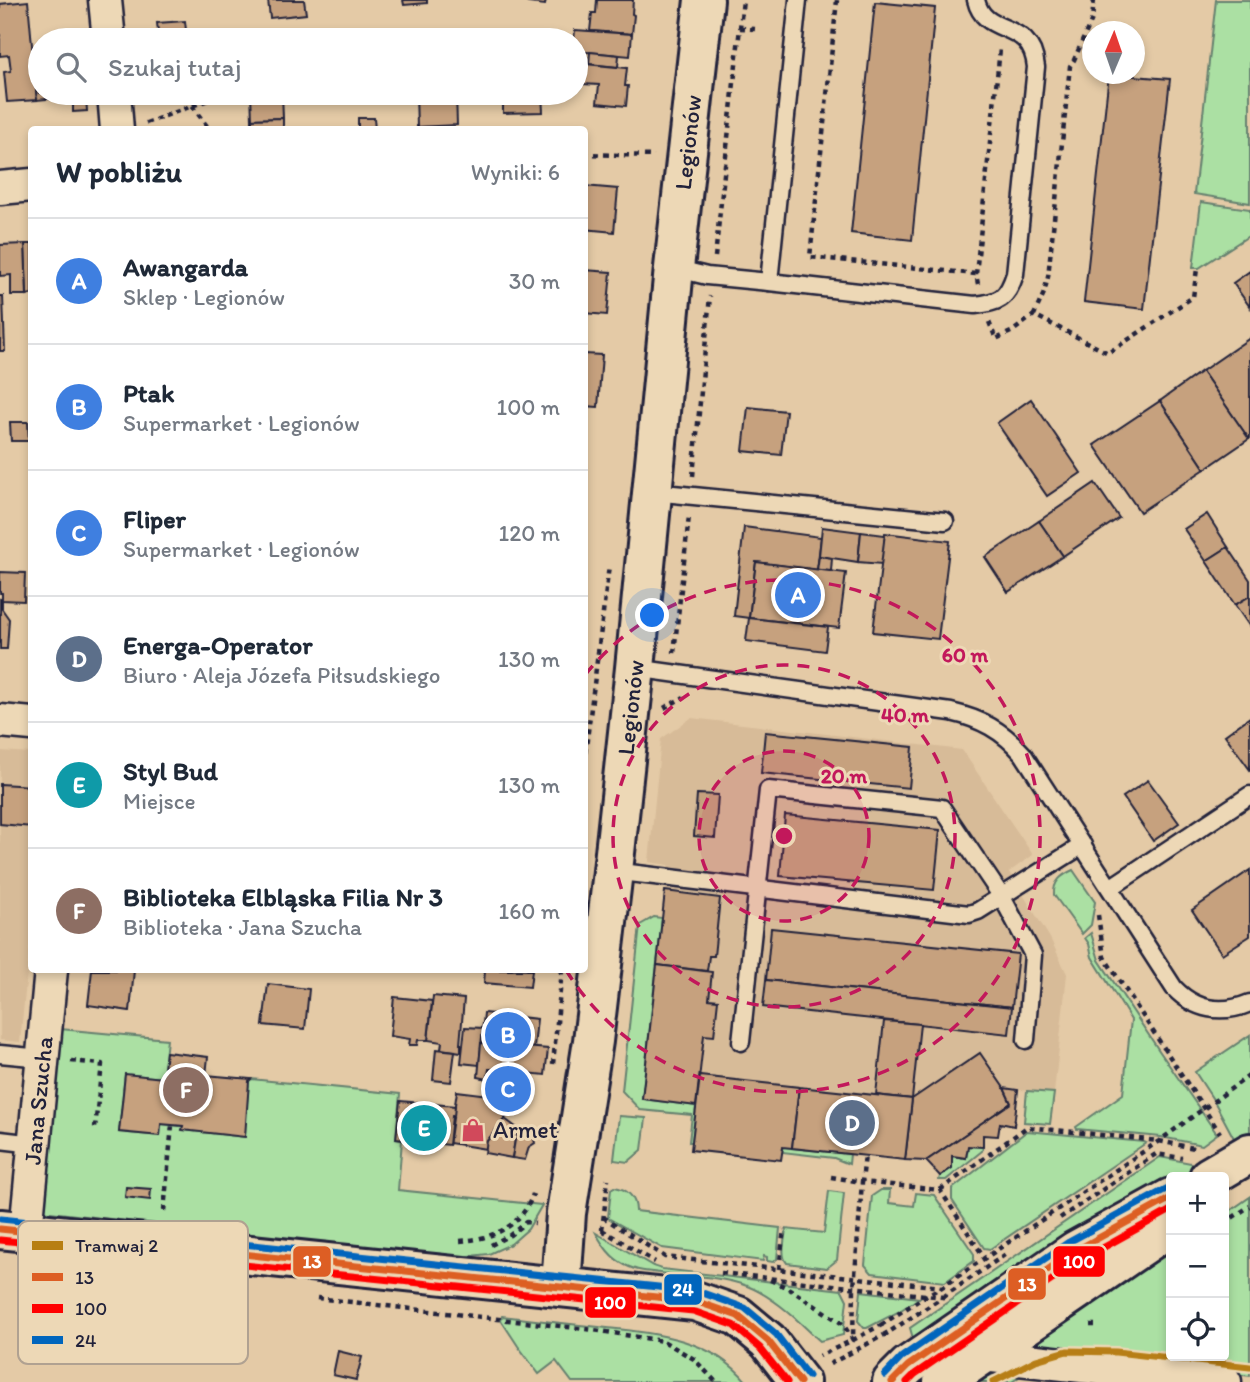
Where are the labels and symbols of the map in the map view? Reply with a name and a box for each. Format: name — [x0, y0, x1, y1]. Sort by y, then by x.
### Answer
north arrow — [1082, 21, 1145, 84]
street label: Legionów — [668, 93, 707, 191]
pin: A — [775, 569, 821, 621]
your location — [635, 598, 669, 632]
text: 60 m — [942, 642, 989, 667]
street label: Legionów — [611, 658, 650, 756]
text: 40 m — [881, 702, 929, 727]
text: 20 m — [821, 763, 868, 788]
centre of rings — [772, 824, 796, 848]
pin: B — [485, 1009, 531, 1061]
street label: Jana Szucha — [17, 1034, 59, 1166]
pin: C — [485, 1063, 531, 1115]
pin: F — [163, 1064, 209, 1116]
pin: D — [829, 1097, 875, 1149]
pin: E — [401, 1102, 447, 1154]
place label: Armet — [493, 1115, 558, 1144]
shop icon: Armet — [459, 1116, 487, 1144]
legend — [18, 1221, 248, 1364]
text: Tramwaj 2 — [75, 1234, 158, 1257]
line badge: 13 — [292, 1245, 332, 1278]
line badge: 100 — [1052, 1245, 1106, 1278]
text: 13 — [302, 1250, 322, 1273]
text: 100 — [1063, 1250, 1095, 1273]
text: 13 — [75, 1266, 94, 1289]
line badge: 13 — [1007, 1267, 1047, 1301]
line badge: 24 — [663, 1273, 703, 1306]
text: 13 — [1017, 1273, 1037, 1296]
text: 24 — [672, 1278, 694, 1301]
line badge: 100 — [584, 1286, 637, 1319]
text: 100 — [594, 1291, 626, 1314]
text: 100 — [75, 1297, 107, 1320]
text: 24 — [75, 1329, 96, 1352]

